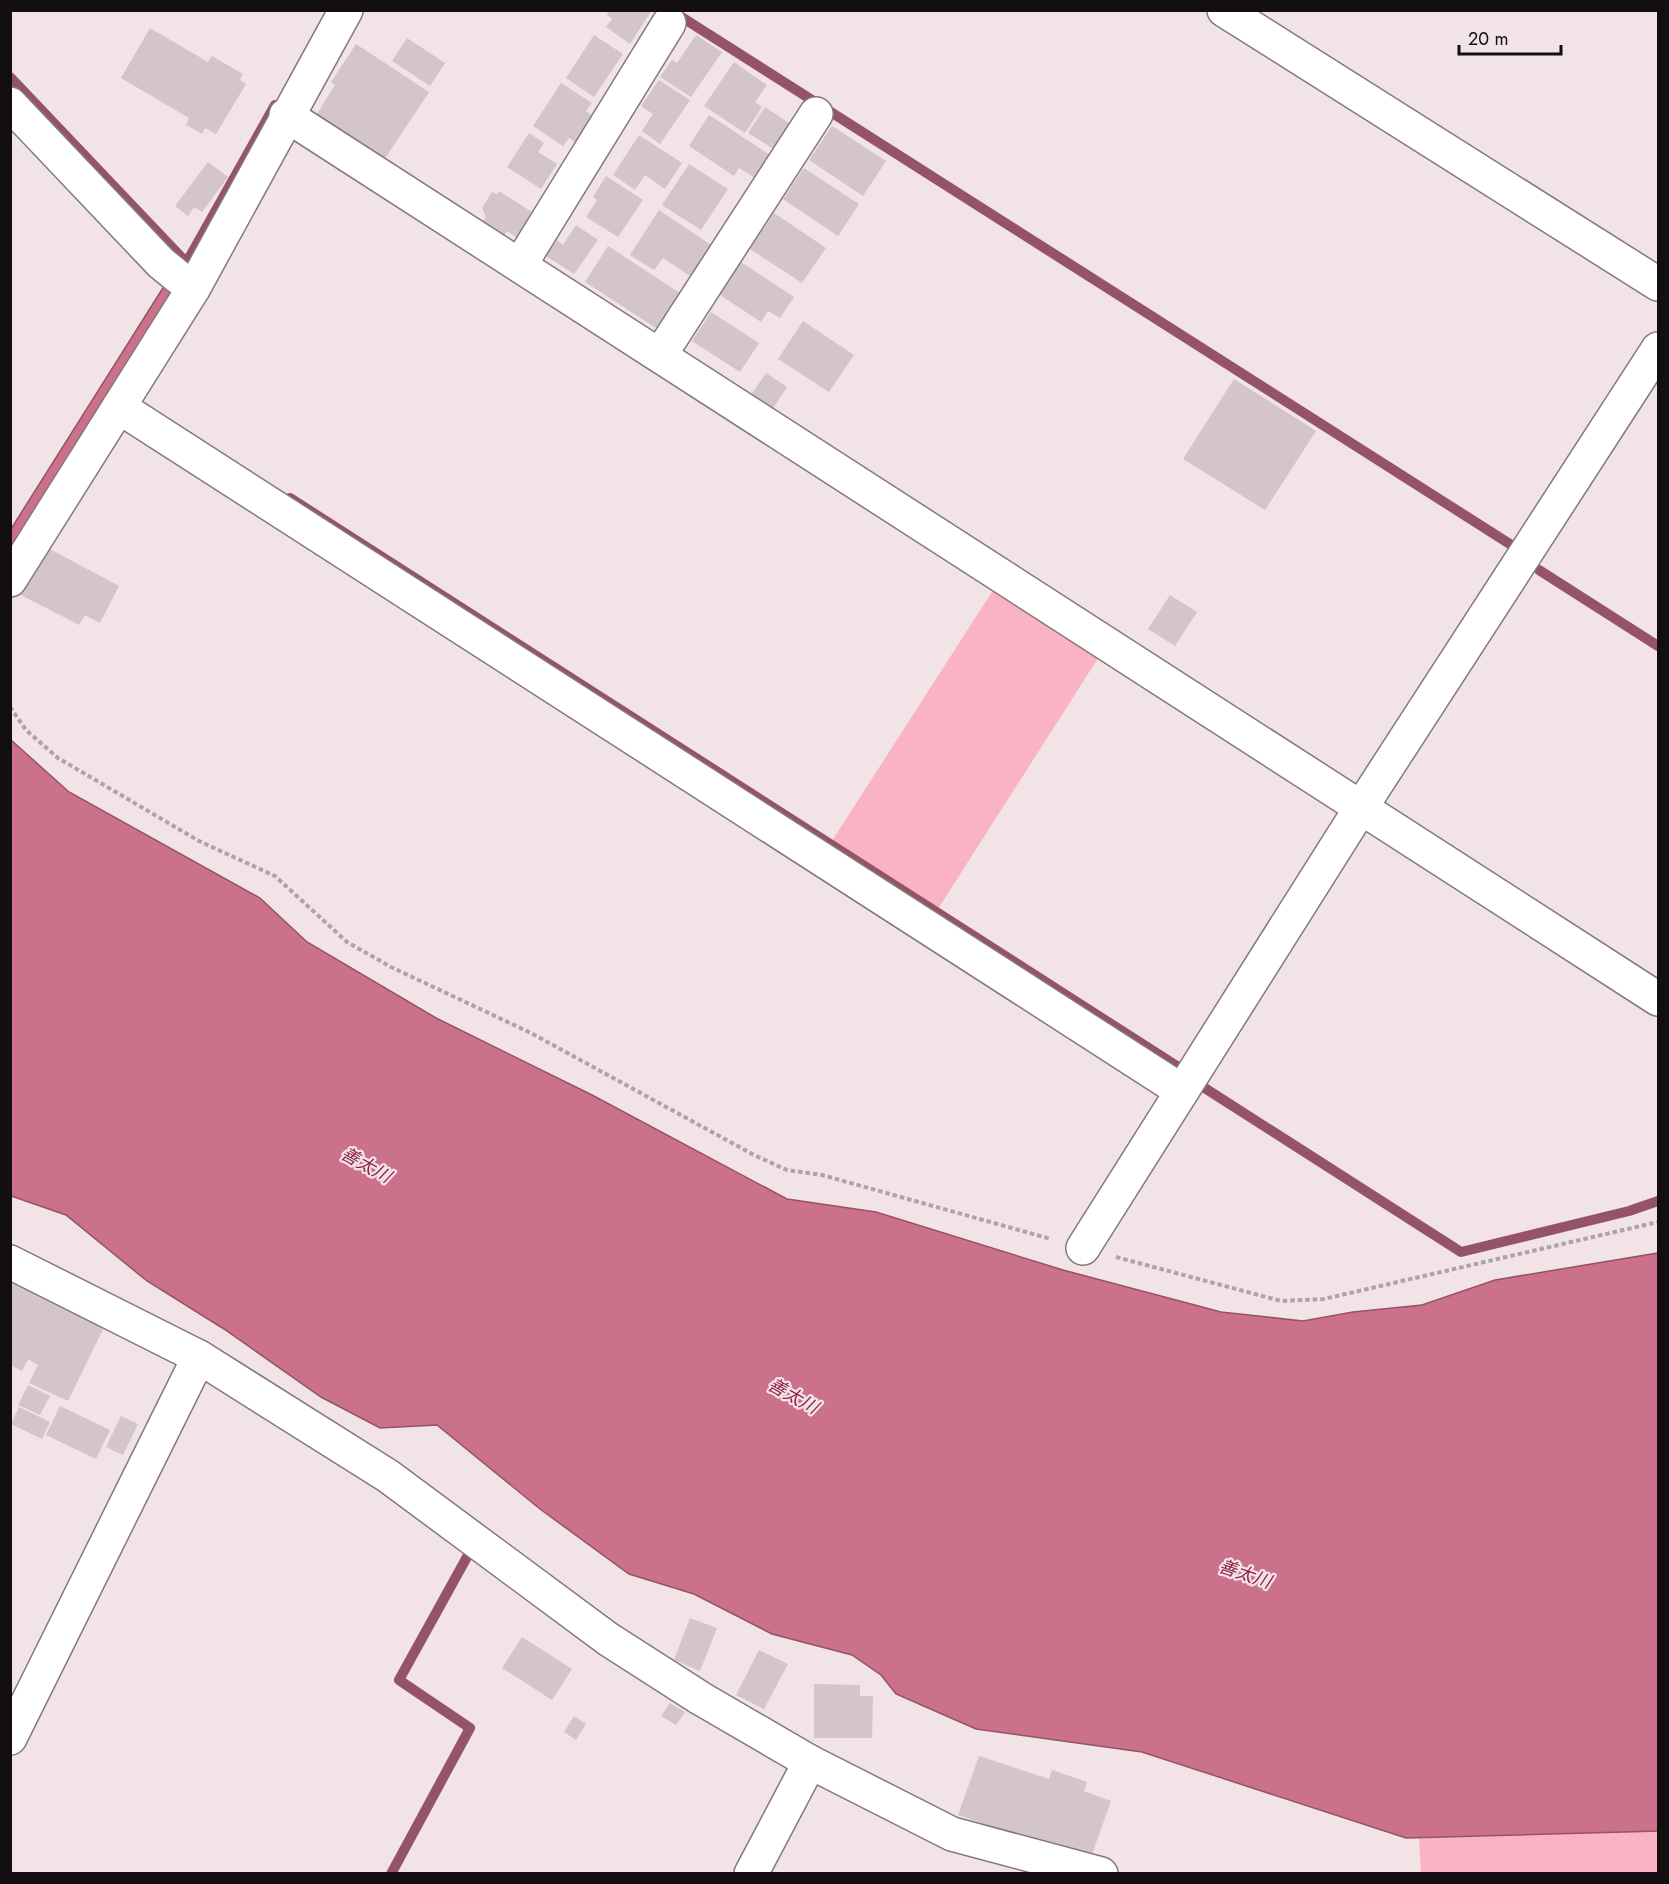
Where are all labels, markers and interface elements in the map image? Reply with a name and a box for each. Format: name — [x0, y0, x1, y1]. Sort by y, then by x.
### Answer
scale bar — [1459, 18, 1561, 56]
text: 20 m — [1468, 26, 1508, 52]
water label: 善太川 — [336, 1141, 398, 1190]
water label: 善太川 — [763, 1372, 825, 1421]
water label: 善太川 — [1215, 1553, 1277, 1596]

